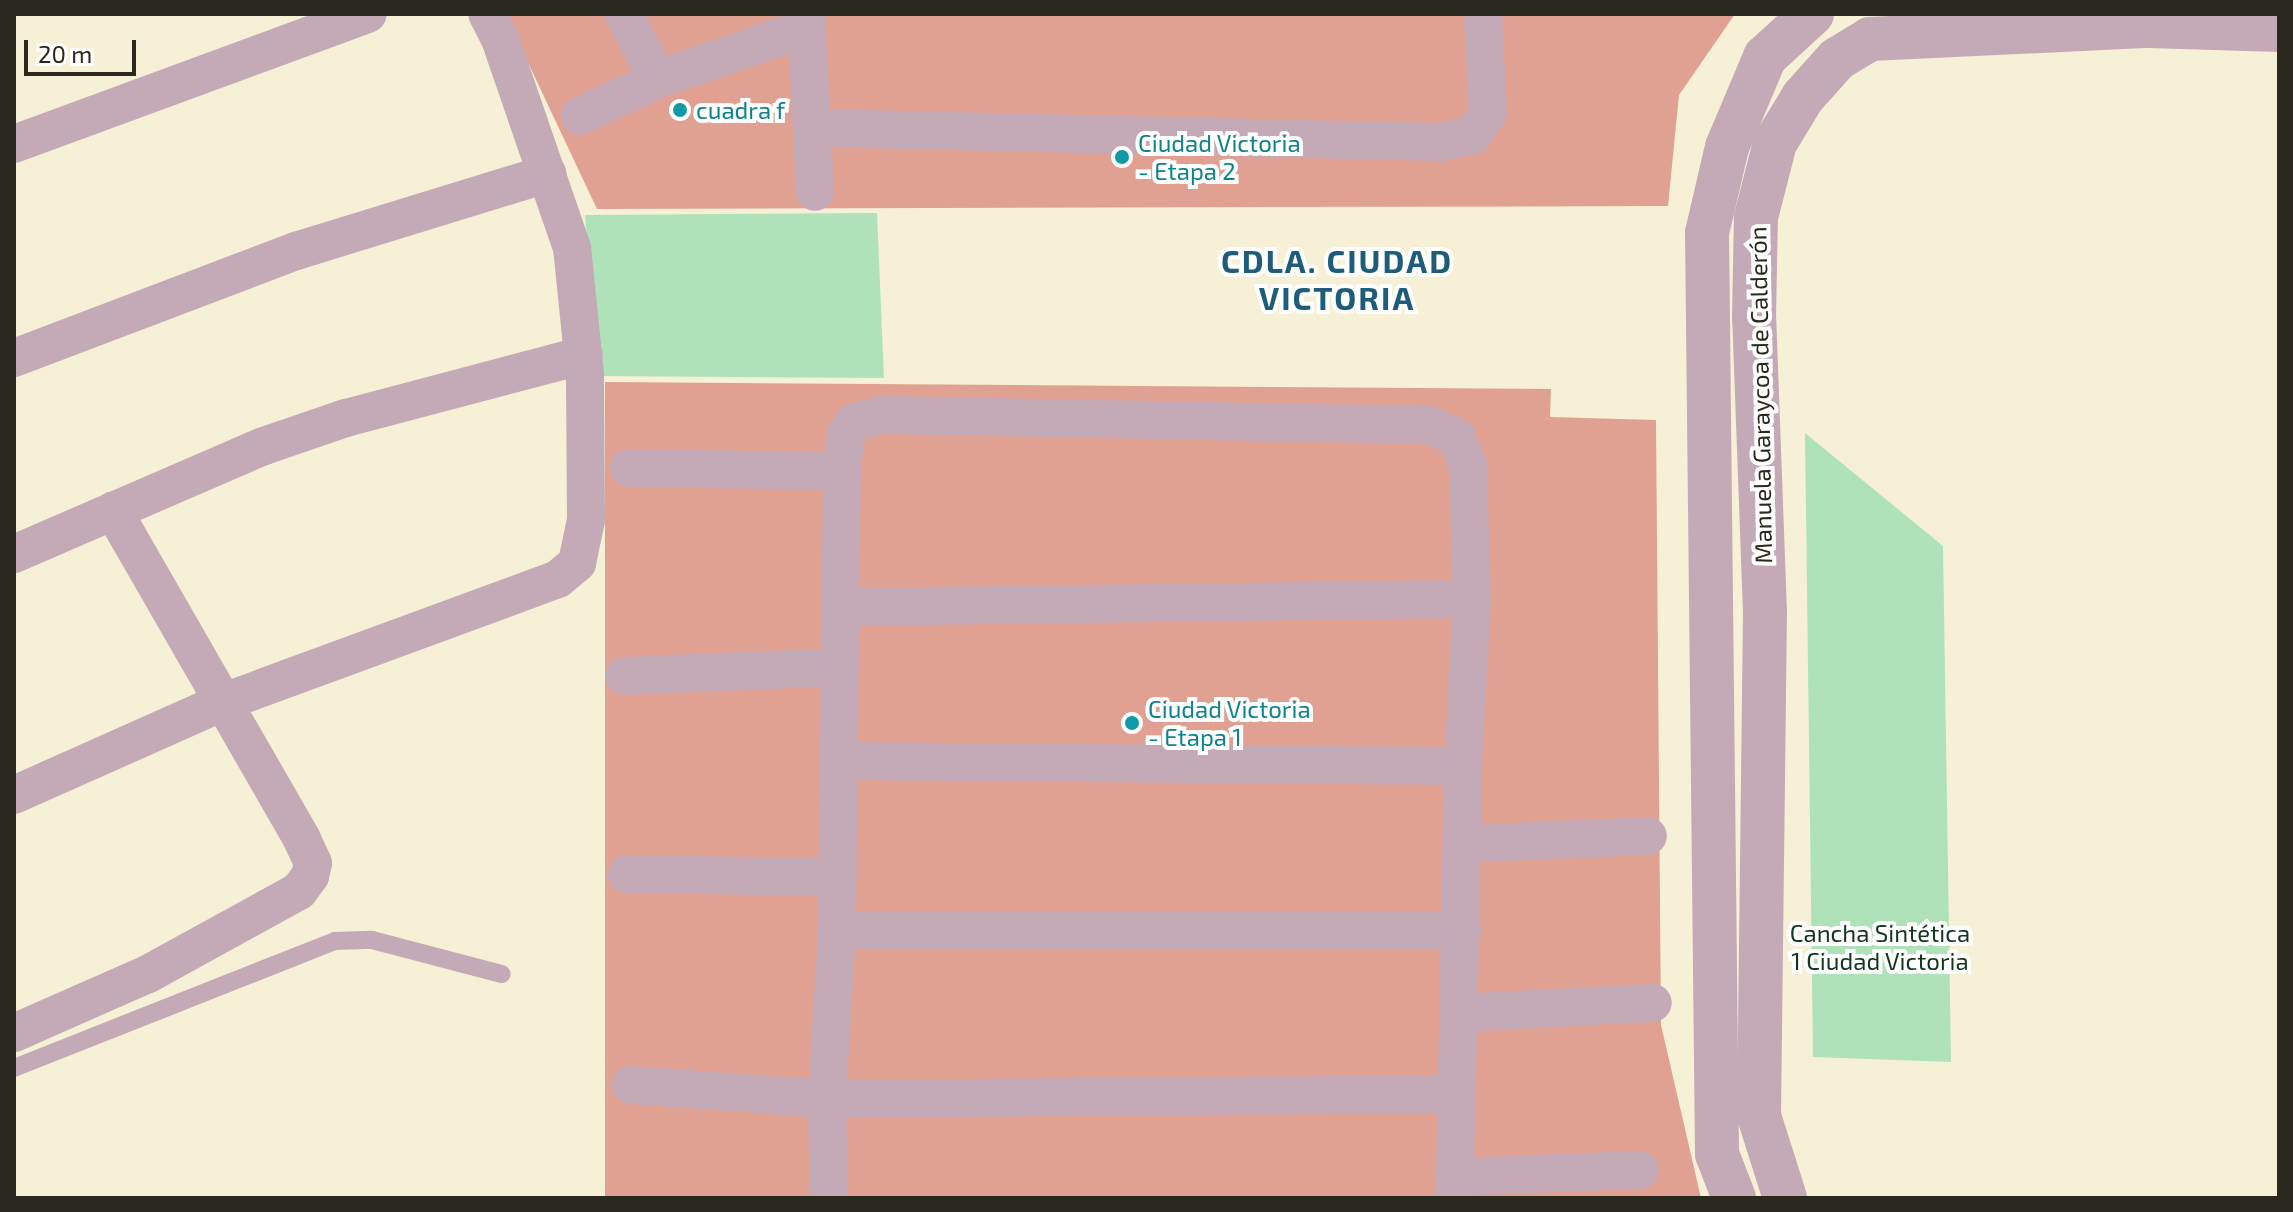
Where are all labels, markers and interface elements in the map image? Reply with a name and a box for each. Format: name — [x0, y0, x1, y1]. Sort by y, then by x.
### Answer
scale bar — [28, 24, 140, 74]
text: 20 m — [38, 39, 92, 68]
place label: cuadra f — [696, 96, 786, 124]
marker: cuadra f — [671, 101, 689, 119]
place label: Ciudad Victoria - Etapa 2 — [1138, 129, 1301, 185]
marker: Ciudad Victoria - Etapa 2 — [1113, 148, 1131, 166]
street label: Manuela Garaycoa de Calderón — [1743, 226, 1777, 564]
district label: CDLA. CIUDAD VICTORIA — [1221, 242, 1453, 317]
place label: Ciudad Victoria - Etapa 1 — [1148, 695, 1311, 751]
marker: Ciudad Victoria - Etapa 1 — [1123, 714, 1141, 732]
park label: Cancha Sintética 1 Ciudad Victoria — [1790, 919, 1970, 975]

